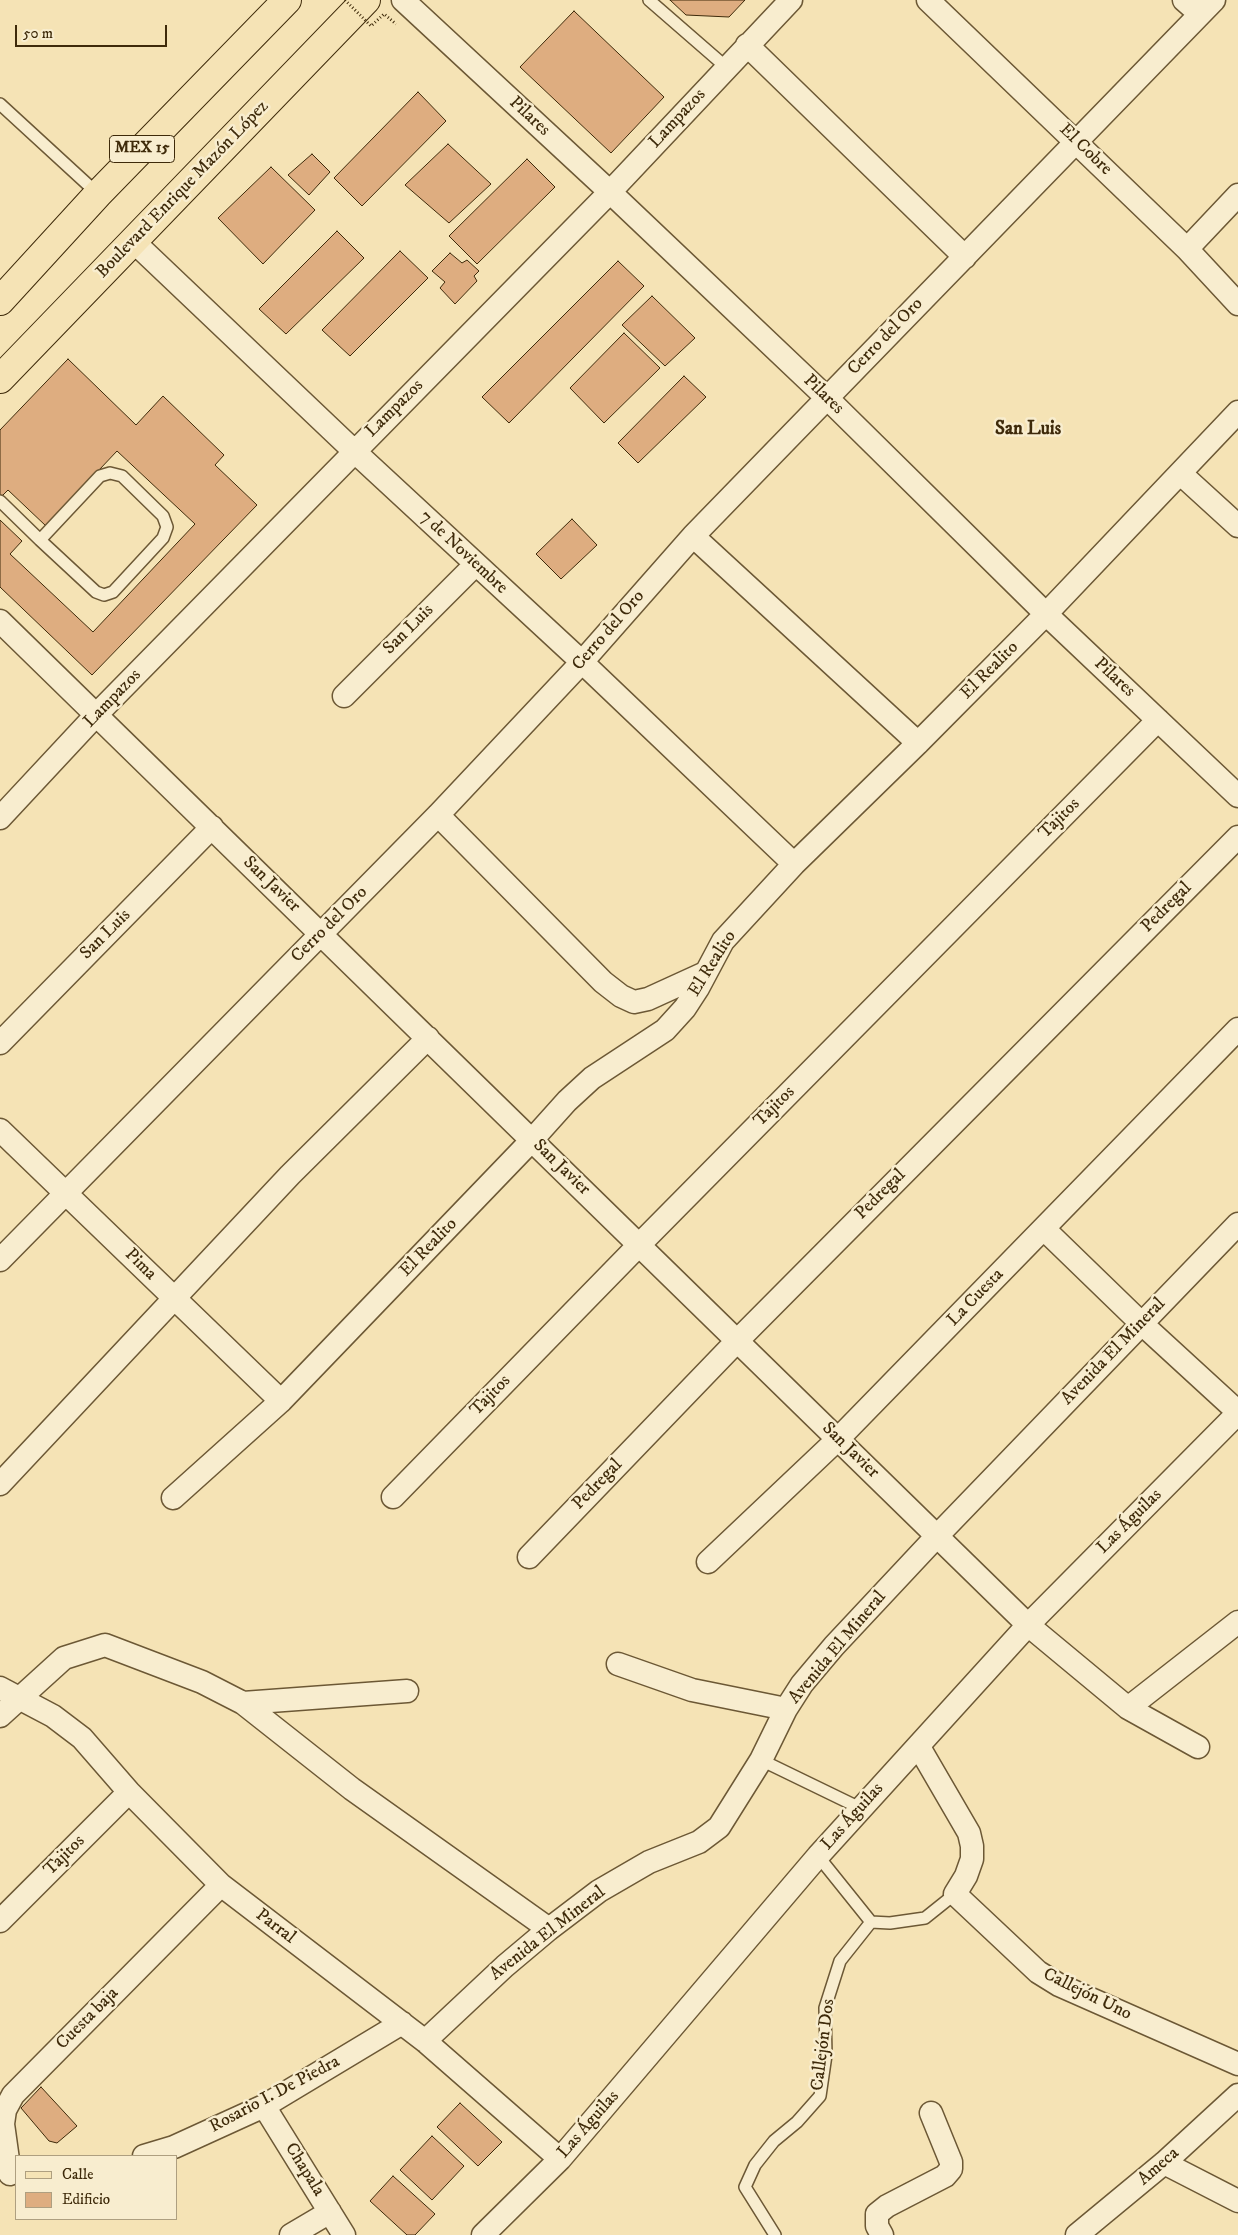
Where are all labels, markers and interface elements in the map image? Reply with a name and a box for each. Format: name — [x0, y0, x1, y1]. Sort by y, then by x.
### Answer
scale bar — [18, 15, 170, 47]
text: 50 m — [23, 24, 53, 43]
street label: Lampazos — [645, 85, 711, 153]
street label: Pilares — [504, 93, 554, 141]
street label: Boulevard Enrique Mazón López — [92, 97, 274, 283]
street label: El Cobre — [1054, 120, 1116, 180]
road number: MEX 15 — [110, 136, 174, 162]
street label: Cerro del Oro — [844, 294, 928, 380]
street label: Pilares — [798, 370, 848, 420]
street label: Lampazos — [361, 375, 429, 443]
district label: San Luis — [995, 419, 1061, 441]
street label: 7 de Noviembre — [414, 507, 512, 599]
street label: Cerro del Oro — [568, 586, 650, 676]
street label: San Luis — [379, 600, 439, 660]
street label: El Realito — [956, 637, 1024, 705]
street label: Pilares — [1089, 654, 1139, 702]
street label: Lampazos — [80, 665, 146, 733]
street label: Tajitos — [1035, 794, 1085, 844]
street label: San Javier — [238, 852, 304, 918]
street label: Pedregal — [1137, 878, 1197, 938]
street label: Cerro del Oro — [287, 882, 373, 968]
street label: San Luis — [76, 905, 136, 965]
street label: El Realito — [684, 927, 742, 1001]
street label: Tajitos — [750, 1082, 800, 1132]
street label: San Javier — [528, 1135, 594, 1201]
street label: Pedregal — [851, 1165, 911, 1225]
street label: El Realito — [396, 1214, 462, 1282]
street label: Pima — [120, 1245, 160, 1285]
street label: La Cuesta — [943, 1265, 1009, 1331]
street label: Avenida El Mineral — [1057, 1294, 1171, 1410]
street label: Tajitos — [466, 1371, 516, 1421]
street label: San Javier — [817, 1418, 883, 1484]
street label: Pedregal — [568, 1455, 628, 1515]
street label: Las Águilas — [1093, 1485, 1167, 1559]
street label: Avenida El Mineral — [785, 1587, 891, 1709]
street label: Las Águilas — [817, 1779, 889, 1855]
street label: Tajitos — [40, 1831, 90, 1881]
street label: Avenida El Mineral — [486, 1882, 610, 1986]
street label: Parral — [251, 1905, 299, 1949]
street label: Callejón Uno — [1039, 1964, 1135, 2026]
street label: Cuesta baja — [52, 1983, 124, 2055]
street label: Callejón Dos — [808, 1998, 840, 2092]
street label: Rosario I. De Piedra — [206, 2052, 344, 2138]
street label: Las Águilas — [554, 2087, 624, 2163]
street label: Chapala — [279, 2139, 329, 2201]
street label: Ameca — [1134, 2143, 1184, 2191]
legend — [15, 2155, 178, 2220]
text: Calle — [62, 2165, 94, 2184]
text: Edificio — [62, 2190, 110, 2209]

